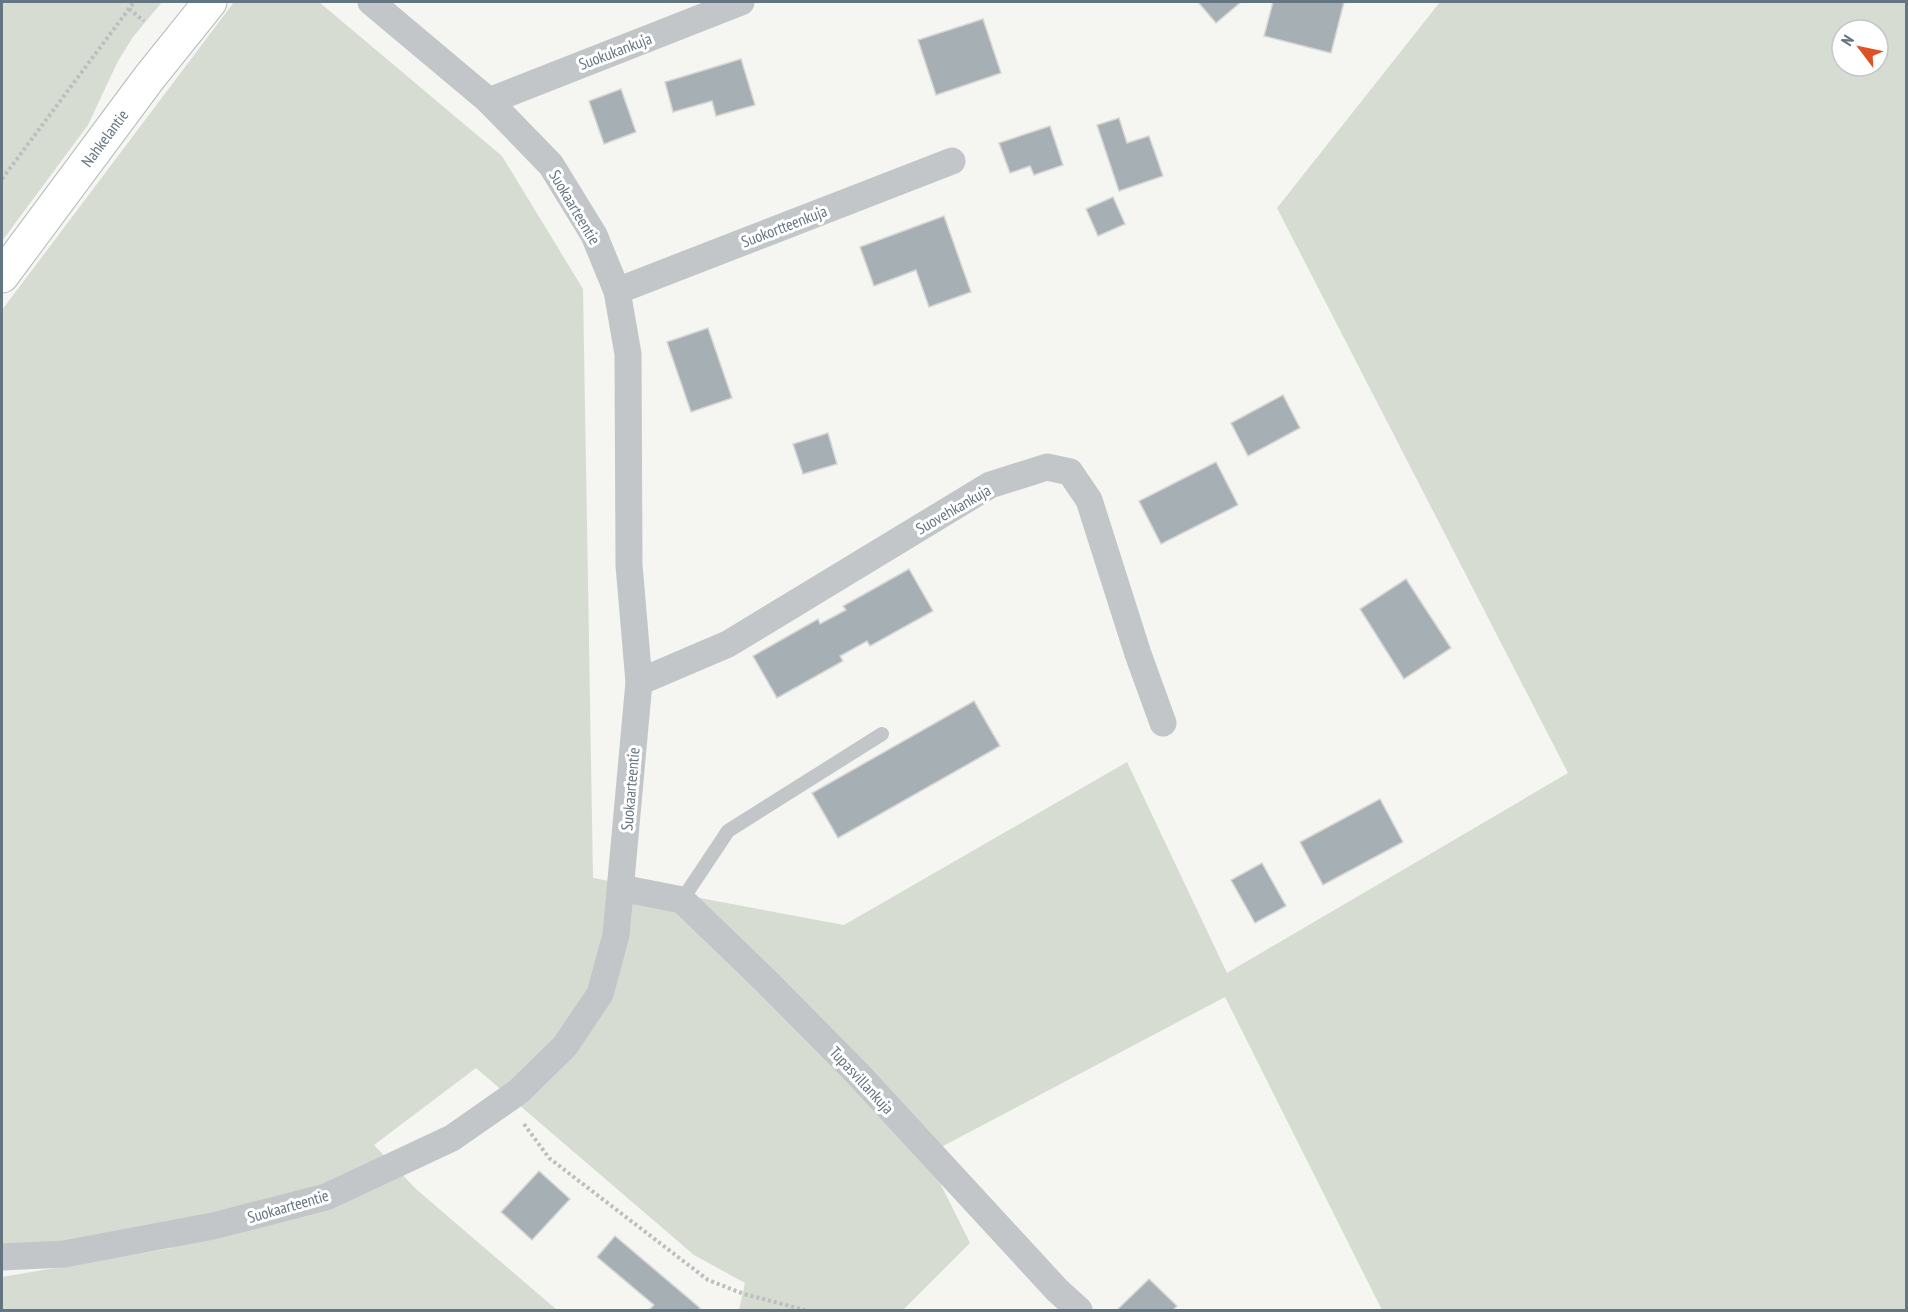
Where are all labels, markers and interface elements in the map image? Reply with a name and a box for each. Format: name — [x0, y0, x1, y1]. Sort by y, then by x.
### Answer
north arrow — [1830, 18, 1890, 78]
street label: Suokukankuja — [576, 28, 654, 74]
text: N — [1837, 31, 1858, 49]
street label: Nahkelantie — [77, 105, 132, 171]
street label: Suokaarteentie — [545, 166, 605, 248]
street label: Suokortteenkuja — [738, 200, 830, 252]
street label: Suovehkankuja — [912, 480, 994, 538]
street label: Suokaarteentie — [616, 747, 644, 831]
street label: Tupasvillankuja — [826, 1042, 898, 1118]
street label: Suokaarteentie — [245, 1185, 331, 1227]

